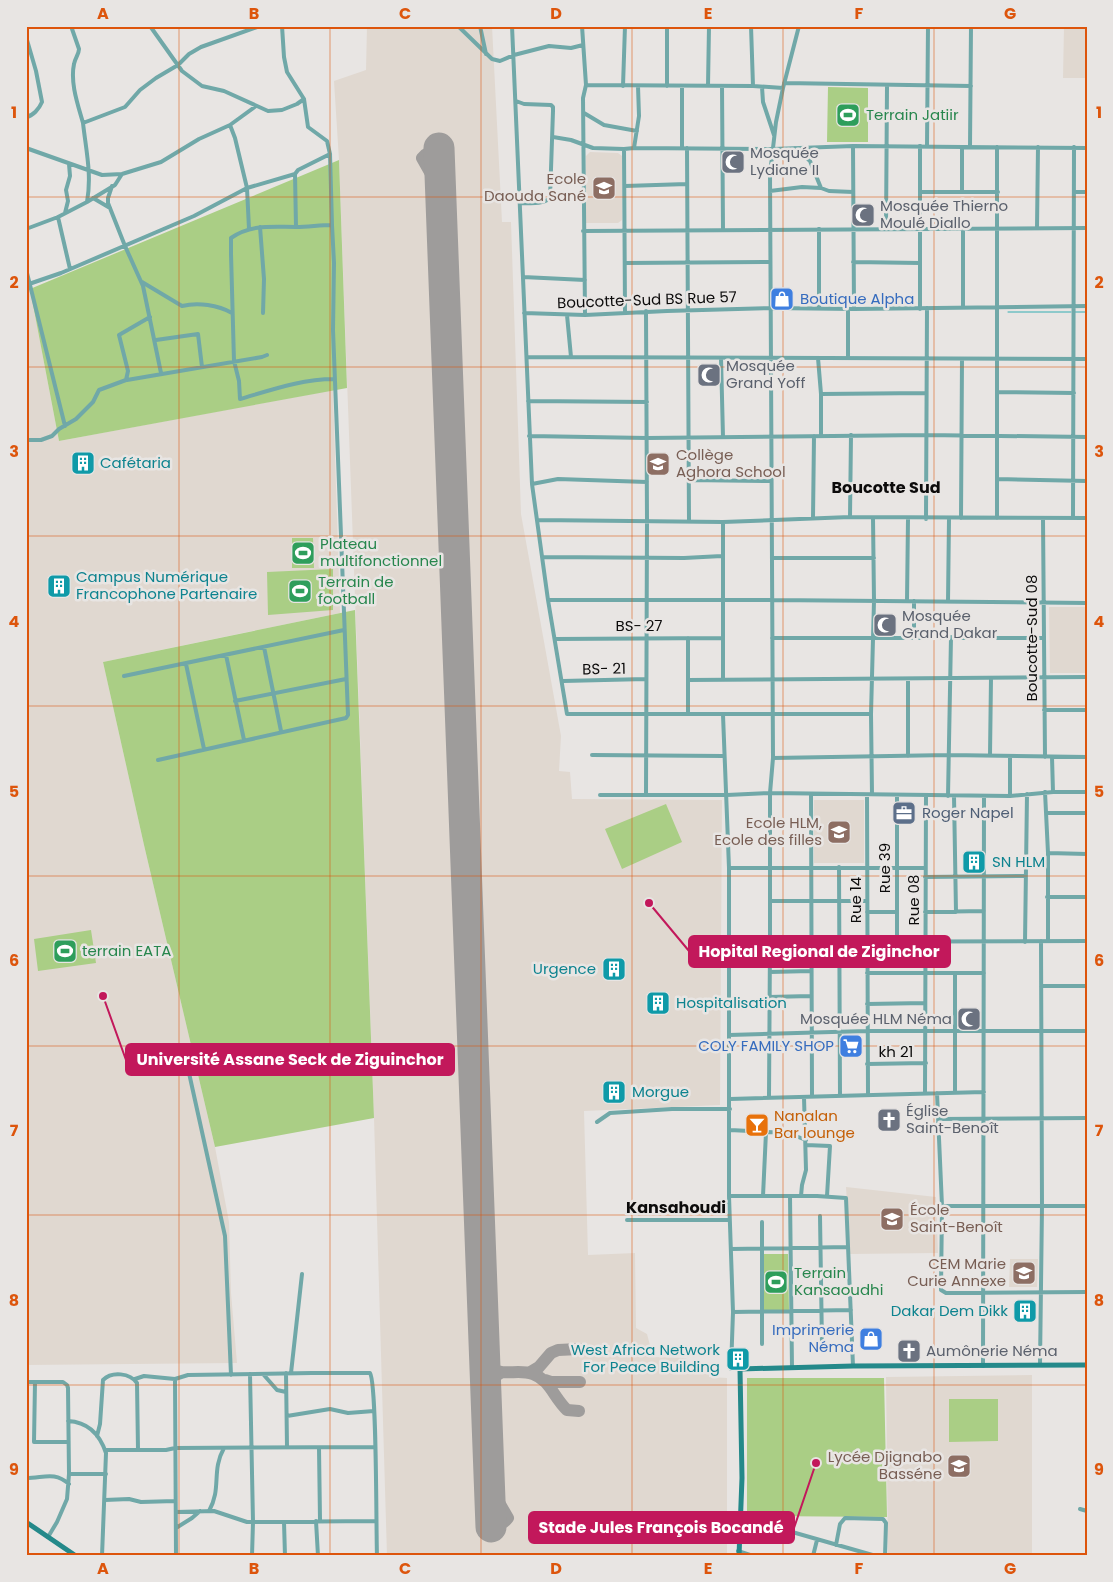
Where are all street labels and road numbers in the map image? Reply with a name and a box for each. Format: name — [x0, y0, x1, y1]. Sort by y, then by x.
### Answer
street label: Boucotte-Sud BS Rue 57 — [557, 286, 737, 313]
street label: Boucotte-Sud 08 — [1021, 574, 1042, 702]
street label: BS- 27 — [615, 615, 663, 636]
street label: BS- 21 — [582, 658, 626, 679]
street label: Rue 39 — [874, 843, 895, 893]
street label: Rue 08 — [903, 875, 924, 925]
street label: Rue 14 — [845, 877, 866, 923]
street label: kh 21 — [879, 1041, 913, 1062]

